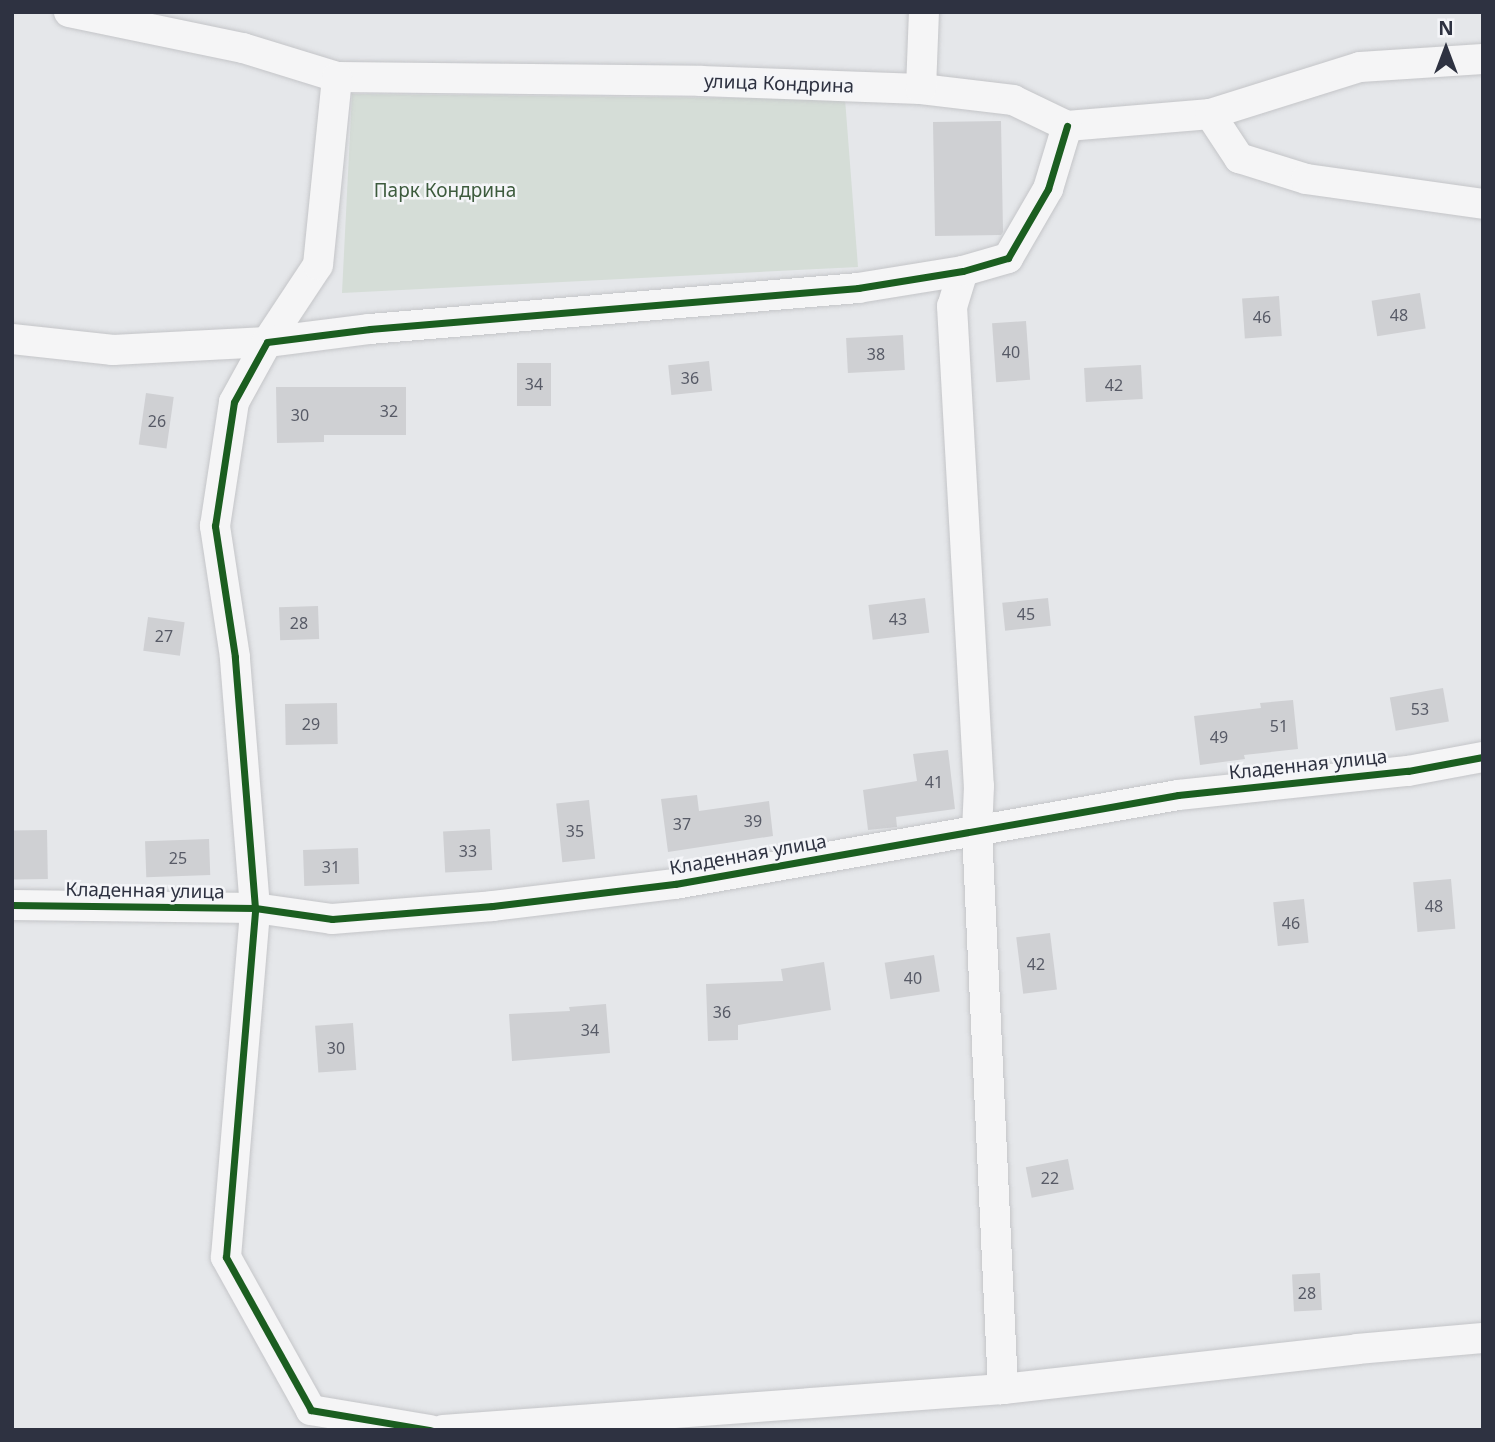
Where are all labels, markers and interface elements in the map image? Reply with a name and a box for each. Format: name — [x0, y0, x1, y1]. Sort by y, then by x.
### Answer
north arrow — [1411, 14, 1481, 84]
text: N — [1438, 15, 1454, 41]
street label: улица Кондрина — [703, 70, 855, 98]
park label: Парк Кондрина — [374, 180, 516, 202]
house number: 48 — [1390, 305, 1408, 325]
house number: 46 — [1253, 307, 1271, 327]
house number: 40 — [1002, 342, 1020, 362]
house number: 38 — [867, 344, 885, 364]
house number: 36 — [681, 368, 699, 388]
house number: 34 — [525, 374, 543, 394]
house number: 42 — [1105, 375, 1123, 395]
house number: 32 — [380, 401, 398, 421]
house number: 30 — [291, 405, 309, 425]
house number: 26 — [148, 411, 166, 431]
house number: 45 — [1017, 604, 1035, 624]
house number: 43 — [889, 609, 907, 629]
house number: 28 — [290, 613, 308, 633]
house number: 27 — [155, 626, 173, 646]
house number: 53 — [1411, 699, 1429, 719]
house number: 29 — [302, 714, 320, 734]
house number: 51 — [1270, 716, 1288, 736]
house number: 49 — [1210, 727, 1228, 747]
street label: Кладенная улица — [1228, 745, 1388, 785]
house number: 41 — [925, 772, 943, 792]
house number: 39 — [744, 811, 762, 831]
house number: 37 — [673, 814, 691, 834]
house number: 35 — [566, 821, 584, 841]
street label: Кладенная улица — [668, 830, 828, 880]
house number: 33 — [459, 841, 477, 861]
house number: 25 — [169, 848, 187, 868]
house number: 31 — [322, 857, 340, 877]
street label: Кладенная улица — [65, 878, 225, 904]
house number: 48 — [1425, 896, 1443, 916]
house number: 46 — [1282, 913, 1300, 933]
house number: 42 — [1027, 954, 1045, 974]
house number: 40 — [904, 968, 922, 988]
house number: 36 — [713, 1002, 731, 1022]
house number: 34 — [581, 1020, 599, 1040]
house number: 30 — [327, 1038, 345, 1058]
house number: 22 — [1041, 1168, 1059, 1188]
house number: 28 — [1298, 1283, 1316, 1303]

